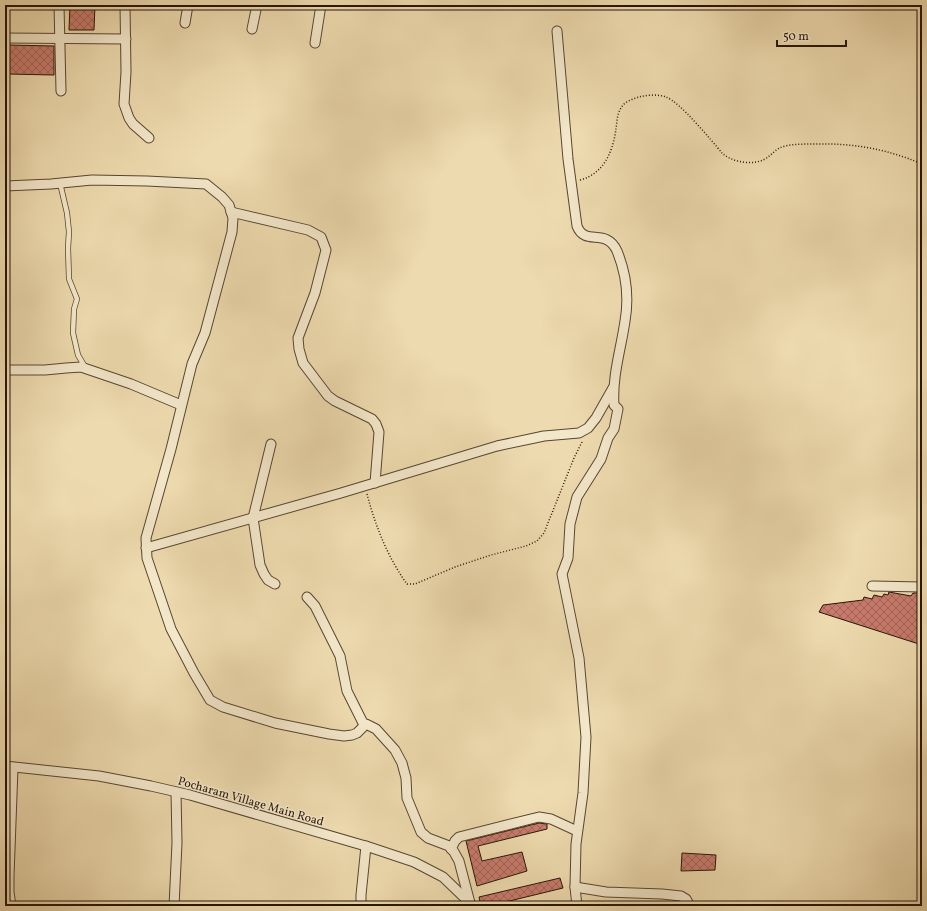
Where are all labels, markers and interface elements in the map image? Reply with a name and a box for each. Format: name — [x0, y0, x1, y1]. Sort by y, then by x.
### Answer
scale bar — [777, 22, 846, 48]
text: 50 m — [783, 29, 809, 45]
street label: Pocharam Village Main Road — [176, 773, 326, 831]

